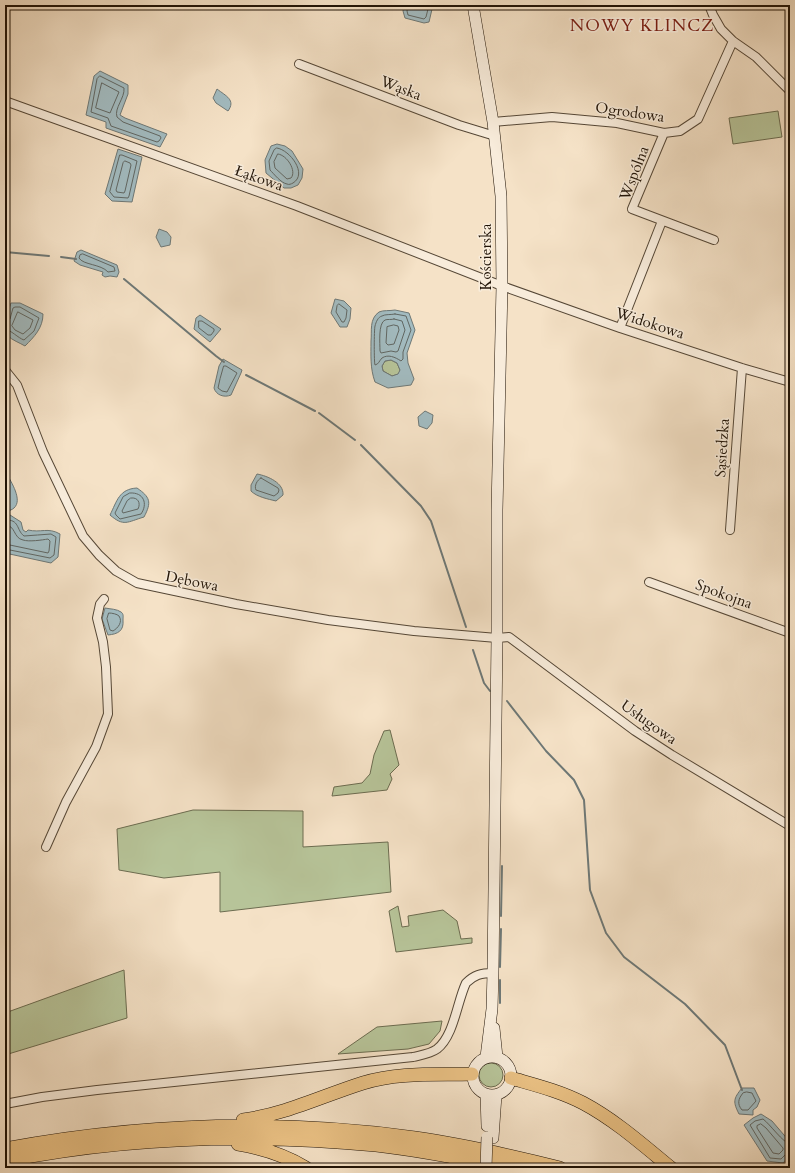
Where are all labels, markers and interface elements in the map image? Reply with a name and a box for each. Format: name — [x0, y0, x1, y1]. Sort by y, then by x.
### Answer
district label: NOWY KLINCZ — [570, 14, 714, 37]
street label: Wąska — [377, 71, 425, 105]
street label: Ogrodowa — [594, 97, 666, 127]
street label: Wspólna — [614, 143, 654, 204]
street label: Łąkowa — [232, 160, 286, 196]
street label: Kościerska — [476, 223, 496, 291]
street label: Widokowa — [612, 302, 688, 344]
street label: Sąsiedzka — [710, 417, 734, 478]
street label: Dębowa — [164, 566, 221, 596]
street label: Spokojna — [693, 575, 756, 614]
street label: Usługowa — [617, 695, 682, 749]

